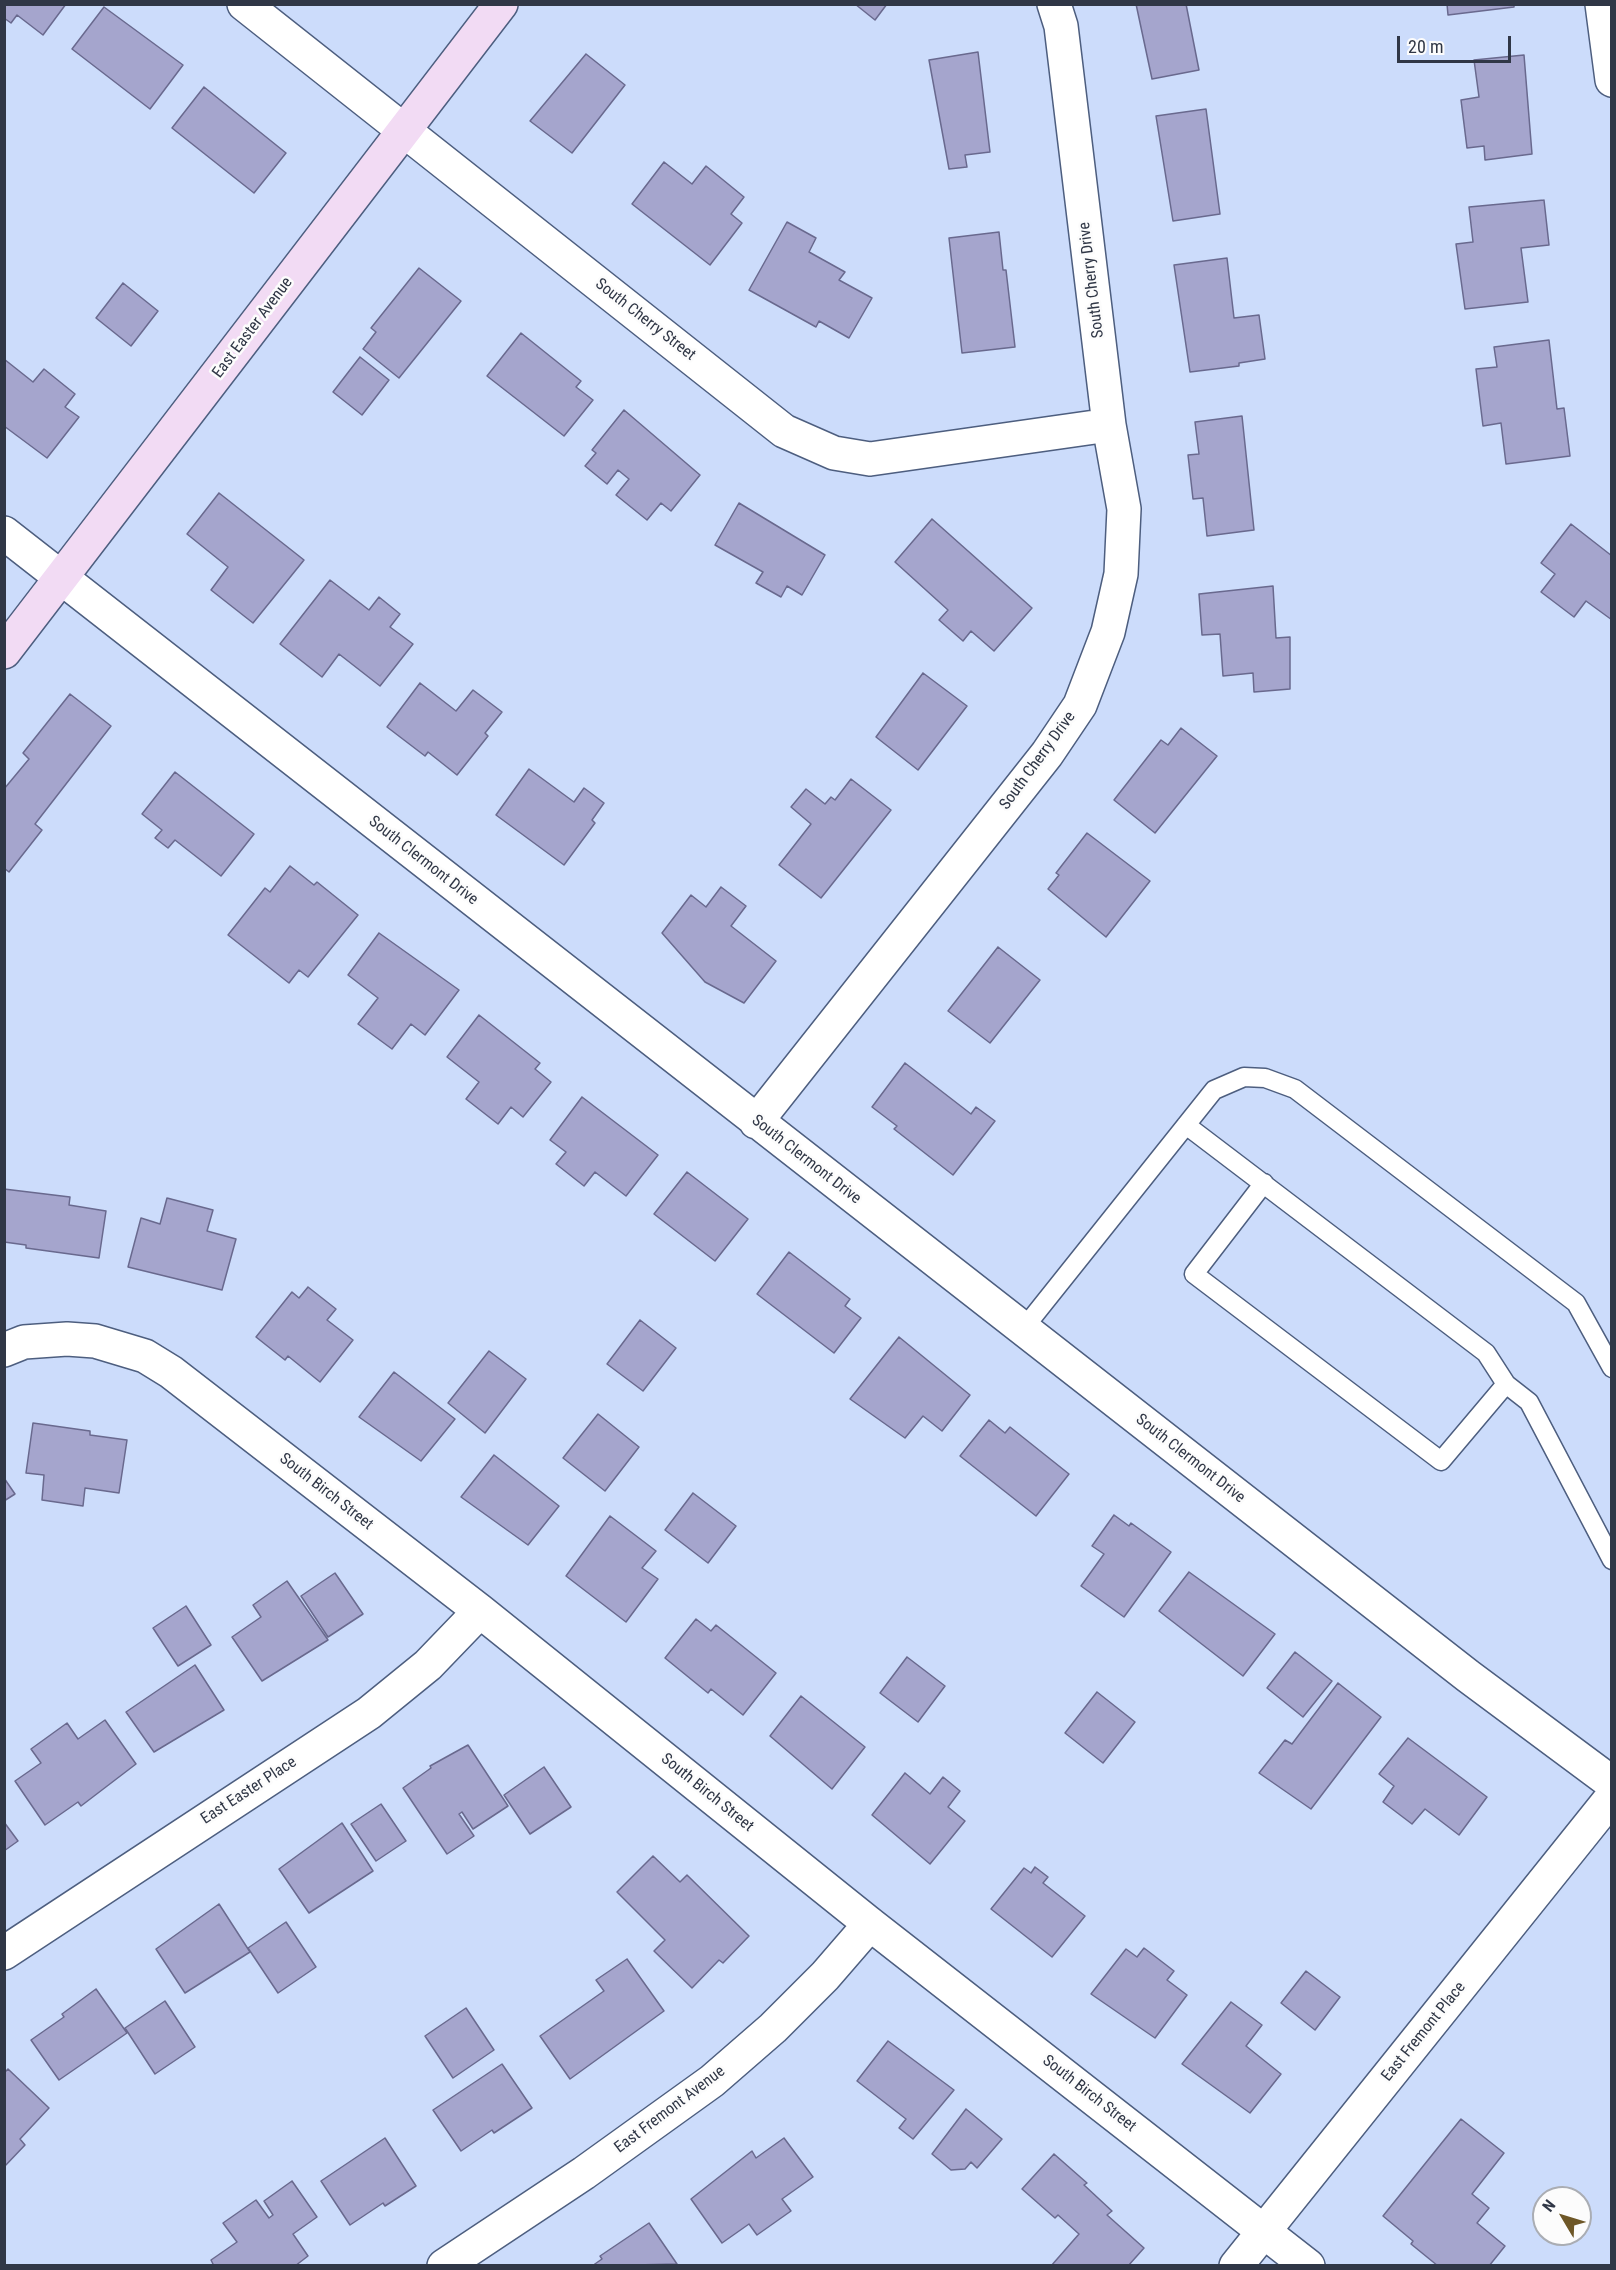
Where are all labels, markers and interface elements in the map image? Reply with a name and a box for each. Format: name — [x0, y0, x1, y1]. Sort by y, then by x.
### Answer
scale bar — [1400, 24, 1514, 62]
text: 20 m — [1408, 36, 1443, 57]
street label: South Cherry Drive — [1075, 221, 1109, 339]
street label: East Easter Avenue — [209, 274, 297, 382]
street label: South Cherry Street — [591, 275, 699, 365]
street label: South Cherry Drive — [996, 708, 1080, 814]
street label: South Clermont Drive — [365, 812, 481, 910]
street label: South Clermont Drive — [748, 1111, 864, 1209]
street label: South Clermont Drive — [1132, 1410, 1248, 1508]
street label: South Birch Street — [275, 1449, 377, 1535]
street label: South Birch Street — [657, 1750, 757, 1836]
street label: East Easter Place — [198, 1753, 300, 1829]
street label: East Fremont Place — [1378, 1978, 1470, 2086]
street label: South Birch Street — [1038, 2051, 1140, 2137]
street label: East Fremont Avenue — [611, 2062, 729, 2158]
north arrow — [1532, 2186, 1592, 2246]
text: N — [1538, 2196, 1559, 2216]

